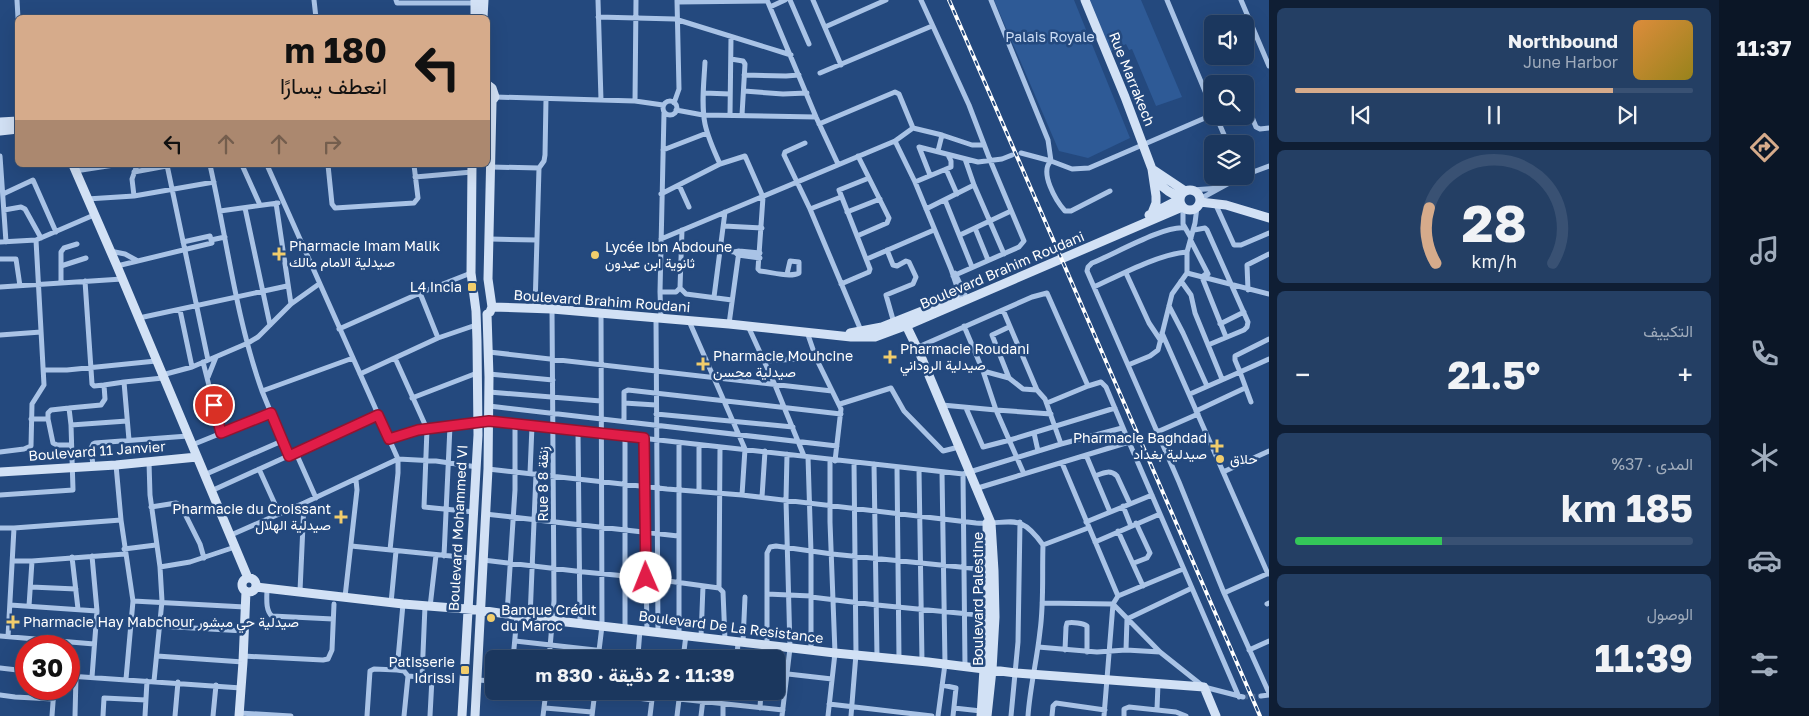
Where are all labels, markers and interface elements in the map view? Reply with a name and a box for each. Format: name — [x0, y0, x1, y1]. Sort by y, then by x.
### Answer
map controls — [1204, 15, 1254, 185]
button: sound — [1204, 15, 1254, 65]
park label: Palais Royale — [1005, 28, 1095, 45]
text: 180 m — [284, 29, 387, 71]
street label: Rue Marrakech — [1106, 29, 1159, 128]
text: Northbound — [1508, 29, 1618, 52]
text: 11:37 — [1736, 34, 1792, 61]
icon: left — [405, 35, 470, 100]
text: June Harbor — [1523, 52, 1618, 72]
text: انعطف يسارًا — [280, 72, 387, 99]
button: search — [1204, 75, 1254, 125]
icon: previous — [1347, 101, 1375, 129]
icon: pause — [1480, 101, 1508, 129]
icon: next — [1613, 101, 1641, 129]
icon: left — [159, 130, 187, 158]
icon: ahead — [212, 130, 240, 158]
icon: ahead — [265, 130, 293, 158]
icon: right — [318, 130, 346, 158]
icon: directions — [1747, 130, 1782, 165]
button: layers — [1204, 135, 1254, 185]
text: 28 — [1461, 191, 1527, 253]
street label: Boulevard Brahim Roudani — [917, 227, 1087, 312]
icon: music — [1747, 233, 1782, 268]
place label: Pharmacie Imam Malik صيدلية الامام مالك — [289, 237, 440, 271]
place label: Lycée Ibn Abdoune ثانوية ابن عبدون — [605, 238, 732, 272]
marker: Pharmacie Imam Malik صيدلية الامام مالك — [273, 248, 285, 260]
marker: Lycée Ibn Abdoune ثانوية ابن عبدون — [589, 249, 601, 261]
text: km/h — [1471, 250, 1517, 272]
place label: L4 Incia — [410, 278, 462, 295]
marker: L4 Incia — [466, 281, 478, 293]
street label: Boulevard Brahim Roudani — [513, 286, 691, 315]
text: التكييف — [1643, 321, 1693, 341]
icon: phone — [1747, 336, 1782, 371]
place label: Pharmacie Roudani صيدلية الروداني — [900, 340, 1030, 377]
place label: Pharmacie Mouhcine صيدلية محسن — [713, 347, 853, 381]
marker: Pharmacie Roudani صيدلية الروداني — [884, 351, 896, 363]
text: 21.5° — [1448, 352, 1540, 397]
marker: Pharmacie Mouhcine صيدلية محسن — [697, 358, 709, 370]
text: − — [1295, 358, 1310, 391]
text: + — [1678, 358, 1693, 391]
pin — [193, 384, 235, 426]
icon: arrive — [200, 391, 228, 419]
place label: Pharmacie Baghdad صيدلية بغداد — [1073, 429, 1207, 463]
street label: Boulevard 11 Janvier — [28, 437, 167, 464]
marker: Pharmacie Baghdad صيدلية بغداد — [1211, 440, 1223, 452]
icon: climate — [1747, 440, 1782, 475]
street label: Boulevard Mohammed VI — [445, 444, 470, 612]
street label: Rue 8 8 زنقة — [534, 446, 552, 522]
place label: حلاق — [1230, 450, 1258, 468]
marker: حلاق — [1214, 453, 1226, 465]
text: المدى · 37% — [1612, 454, 1693, 474]
text: 185 km — [1561, 485, 1693, 530]
place label: Pharmacie du Croissant صيدلية الهلال — [172, 500, 331, 535]
marker: Pharmacie du Croissant صيدلية الهلال — [335, 511, 347, 523]
street label: Boulevard Palestine — [969, 532, 986, 666]
icon: car — [1747, 543, 1782, 578]
position arrow — [619, 551, 671, 603]
place label: Banque Crédit du Maroc — [501, 601, 597, 634]
text: الوصول — [1647, 604, 1693, 624]
street label: Boulevard De La Resistance — [638, 607, 824, 646]
marker: Banque Crédit du Maroc — [485, 612, 497, 624]
place label: Pharmacie Hay Mabchour صيدلية حي مبشور — [23, 613, 299, 634]
marker: Pharmacie Hay Mabchour صيدلية حي مبشور — [7, 616, 19, 628]
speed limit sign: 30 — [15, 635, 80, 700]
text: 11:39 — [1594, 635, 1693, 680]
icon: filters — [1747, 647, 1782, 682]
place label: Patisserie Idrissi — [389, 653, 455, 686]
text: 11:39 · 2 دقيقة · 830 m — [535, 663, 735, 686]
marker: Patisserie Idrissi — [459, 664, 471, 676]

